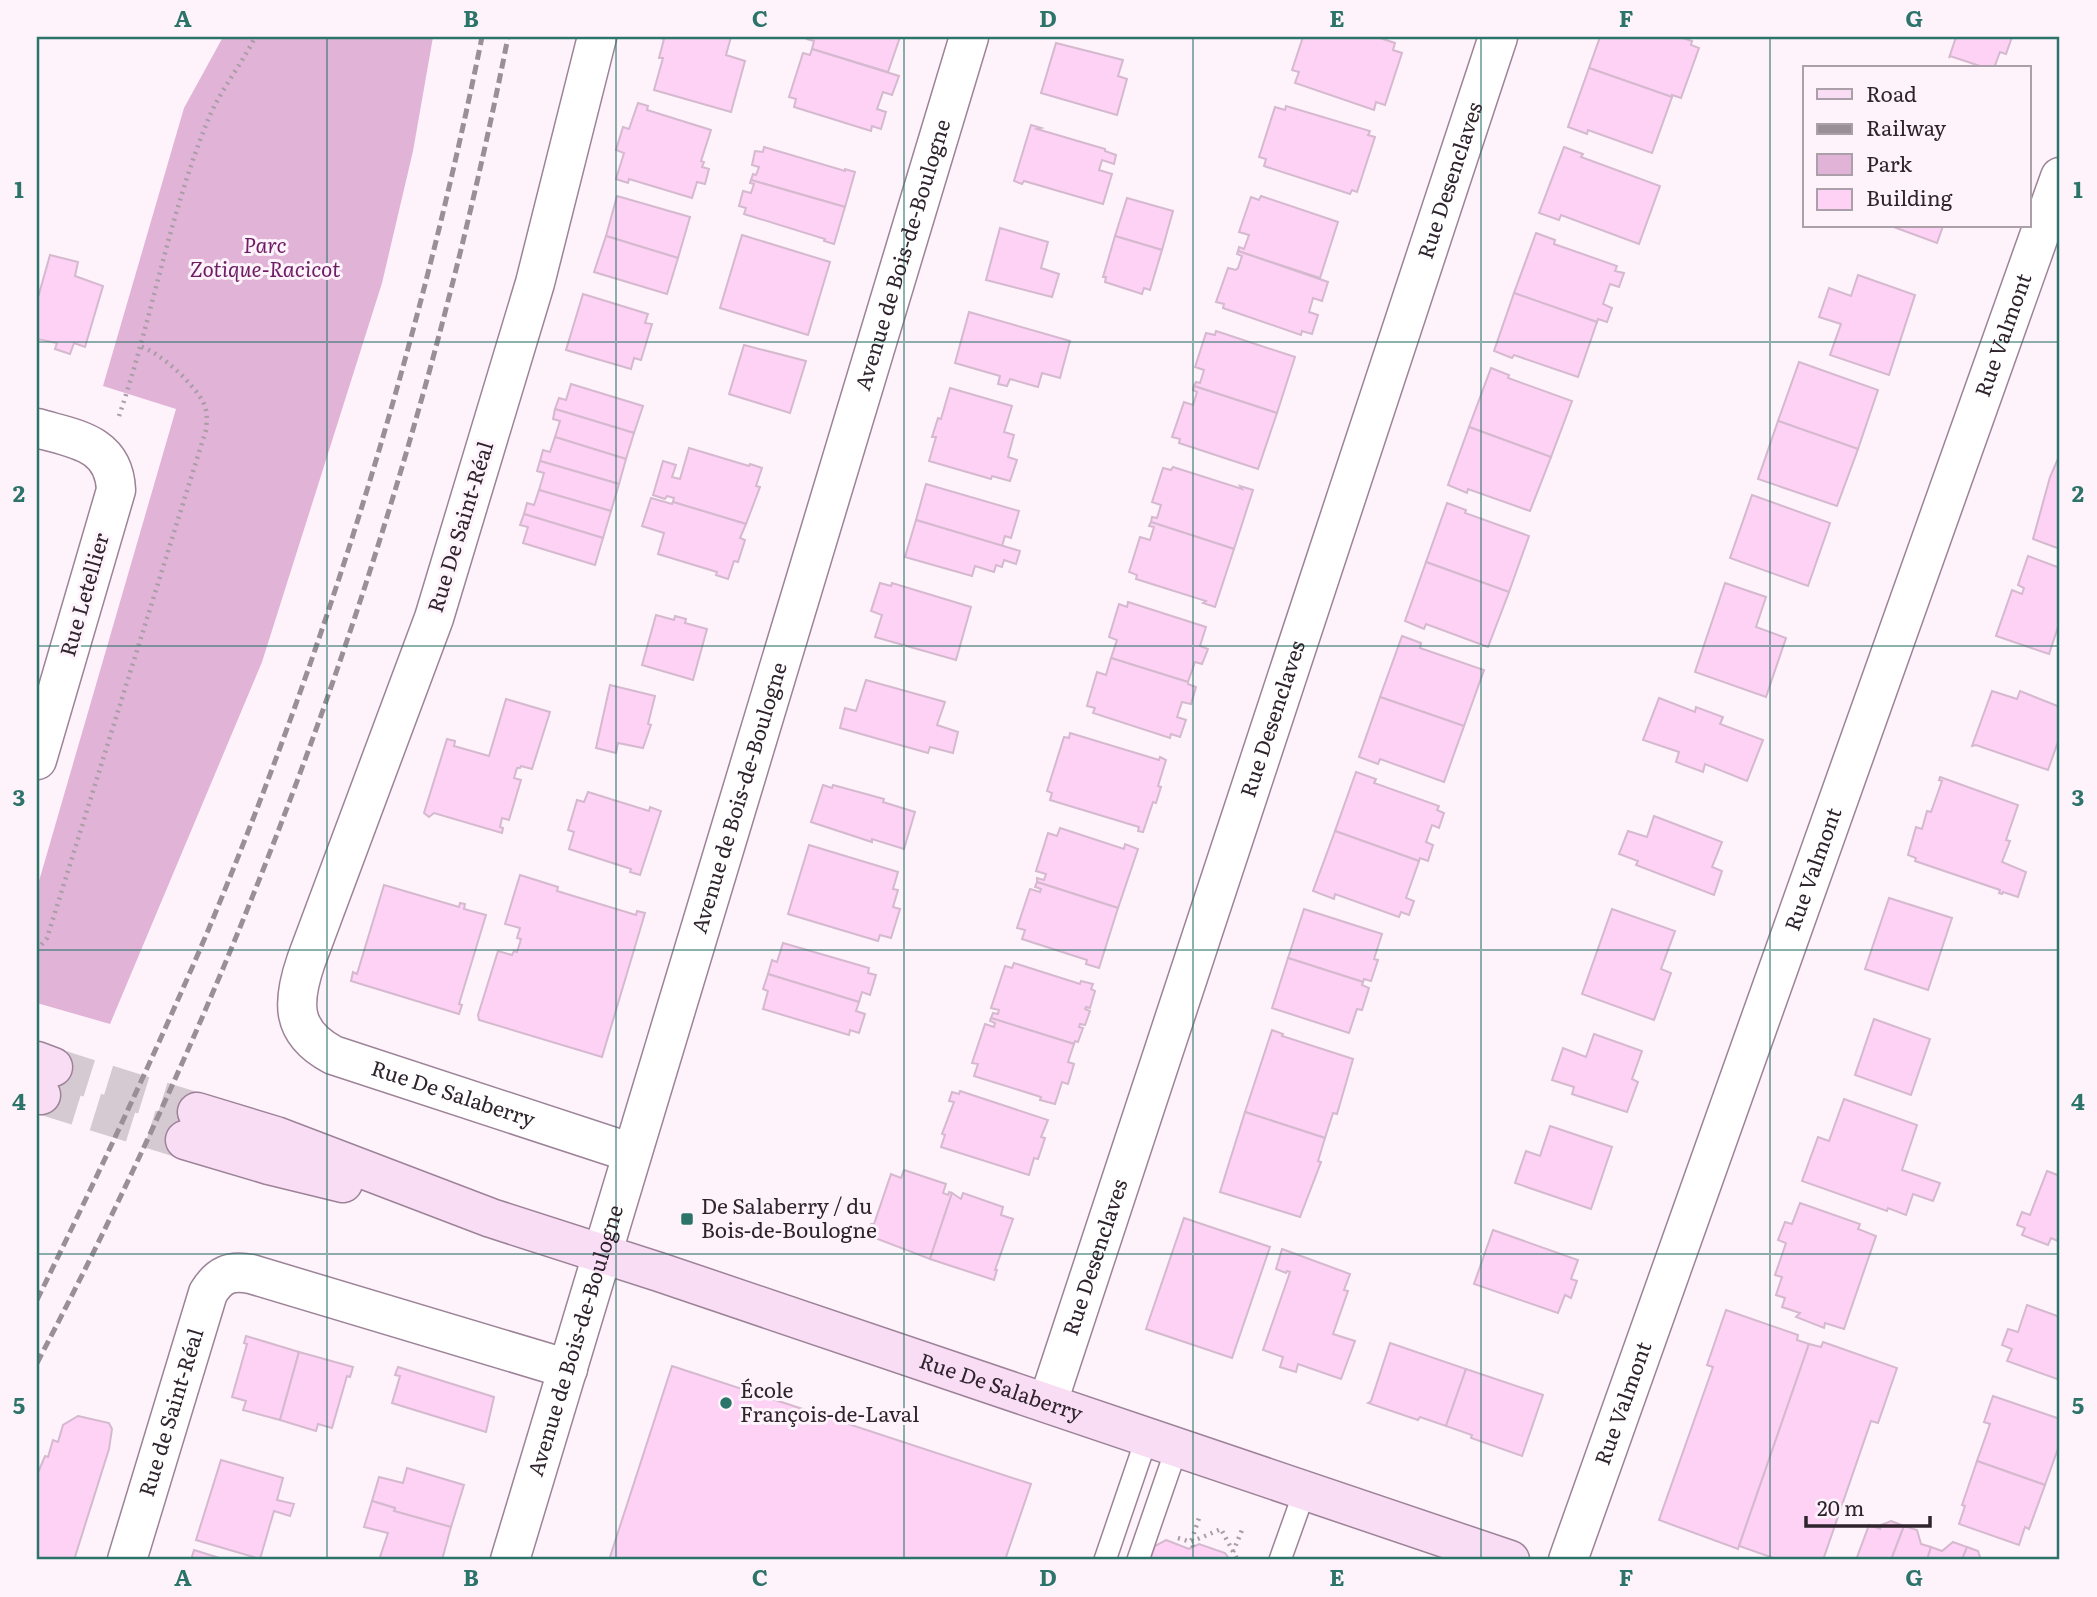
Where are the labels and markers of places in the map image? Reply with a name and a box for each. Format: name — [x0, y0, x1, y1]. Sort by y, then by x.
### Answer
place label: De Salaberry / du Bois-de-Boulogne — [701, 1189, 877, 1244]
marker: De Salaberry / du Bois-de-Boulogne — [679, 1211, 695, 1227]
place label: École François-de-Laval — [740, 1373, 919, 1428]
marker: École François-de-Laval — [718, 1395, 734, 1411]

